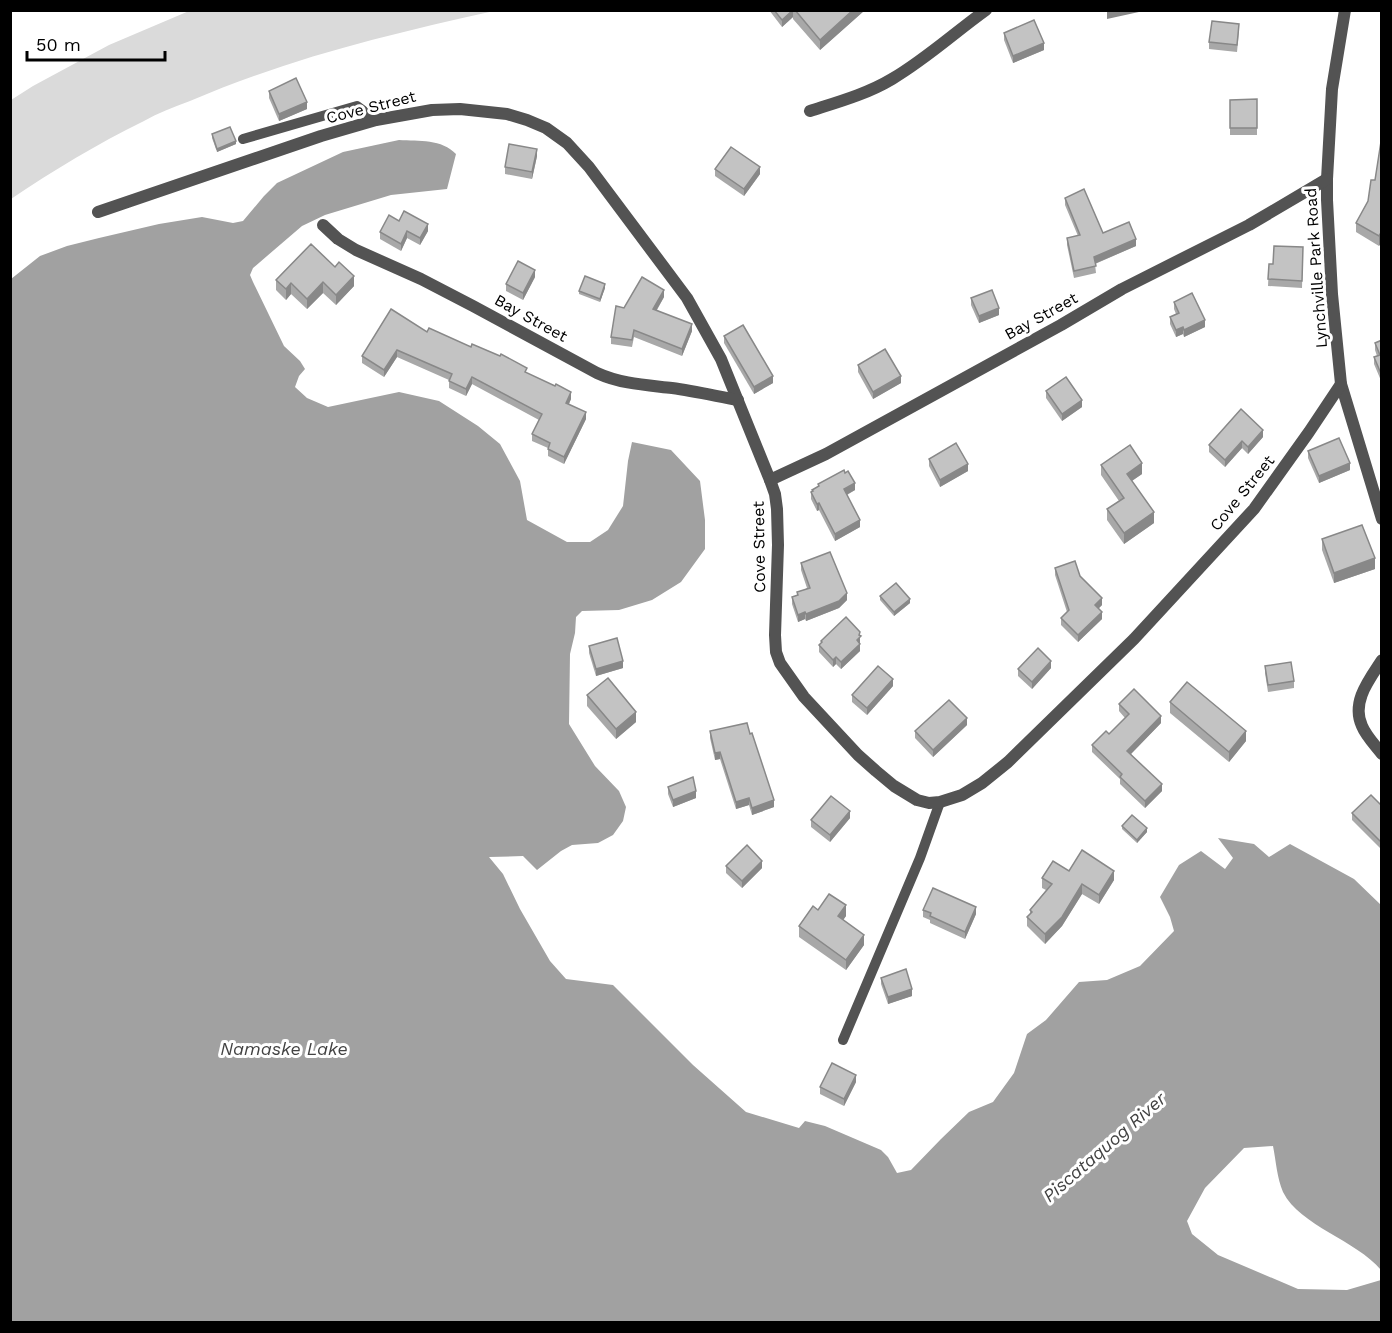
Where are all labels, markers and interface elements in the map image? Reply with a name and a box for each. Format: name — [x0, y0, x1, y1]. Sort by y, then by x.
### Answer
scale bar — [27, 24, 165, 62]
text: 50 m — [36, 34, 81, 55]
street label: Cove Street — [324, 87, 418, 127]
street label: Lynchville Park Road — [1301, 187, 1331, 349]
street label: Bay Street — [1001, 288, 1081, 344]
street label: Bay Street — [491, 290, 571, 346]
street label: Cove Street — [1206, 451, 1278, 535]
street label: Cove Street — [749, 501, 769, 593]
water label: Namaske Lake — [220, 1038, 348, 1059]
water label: Piscataquog River — [1038, 1087, 1170, 1206]

